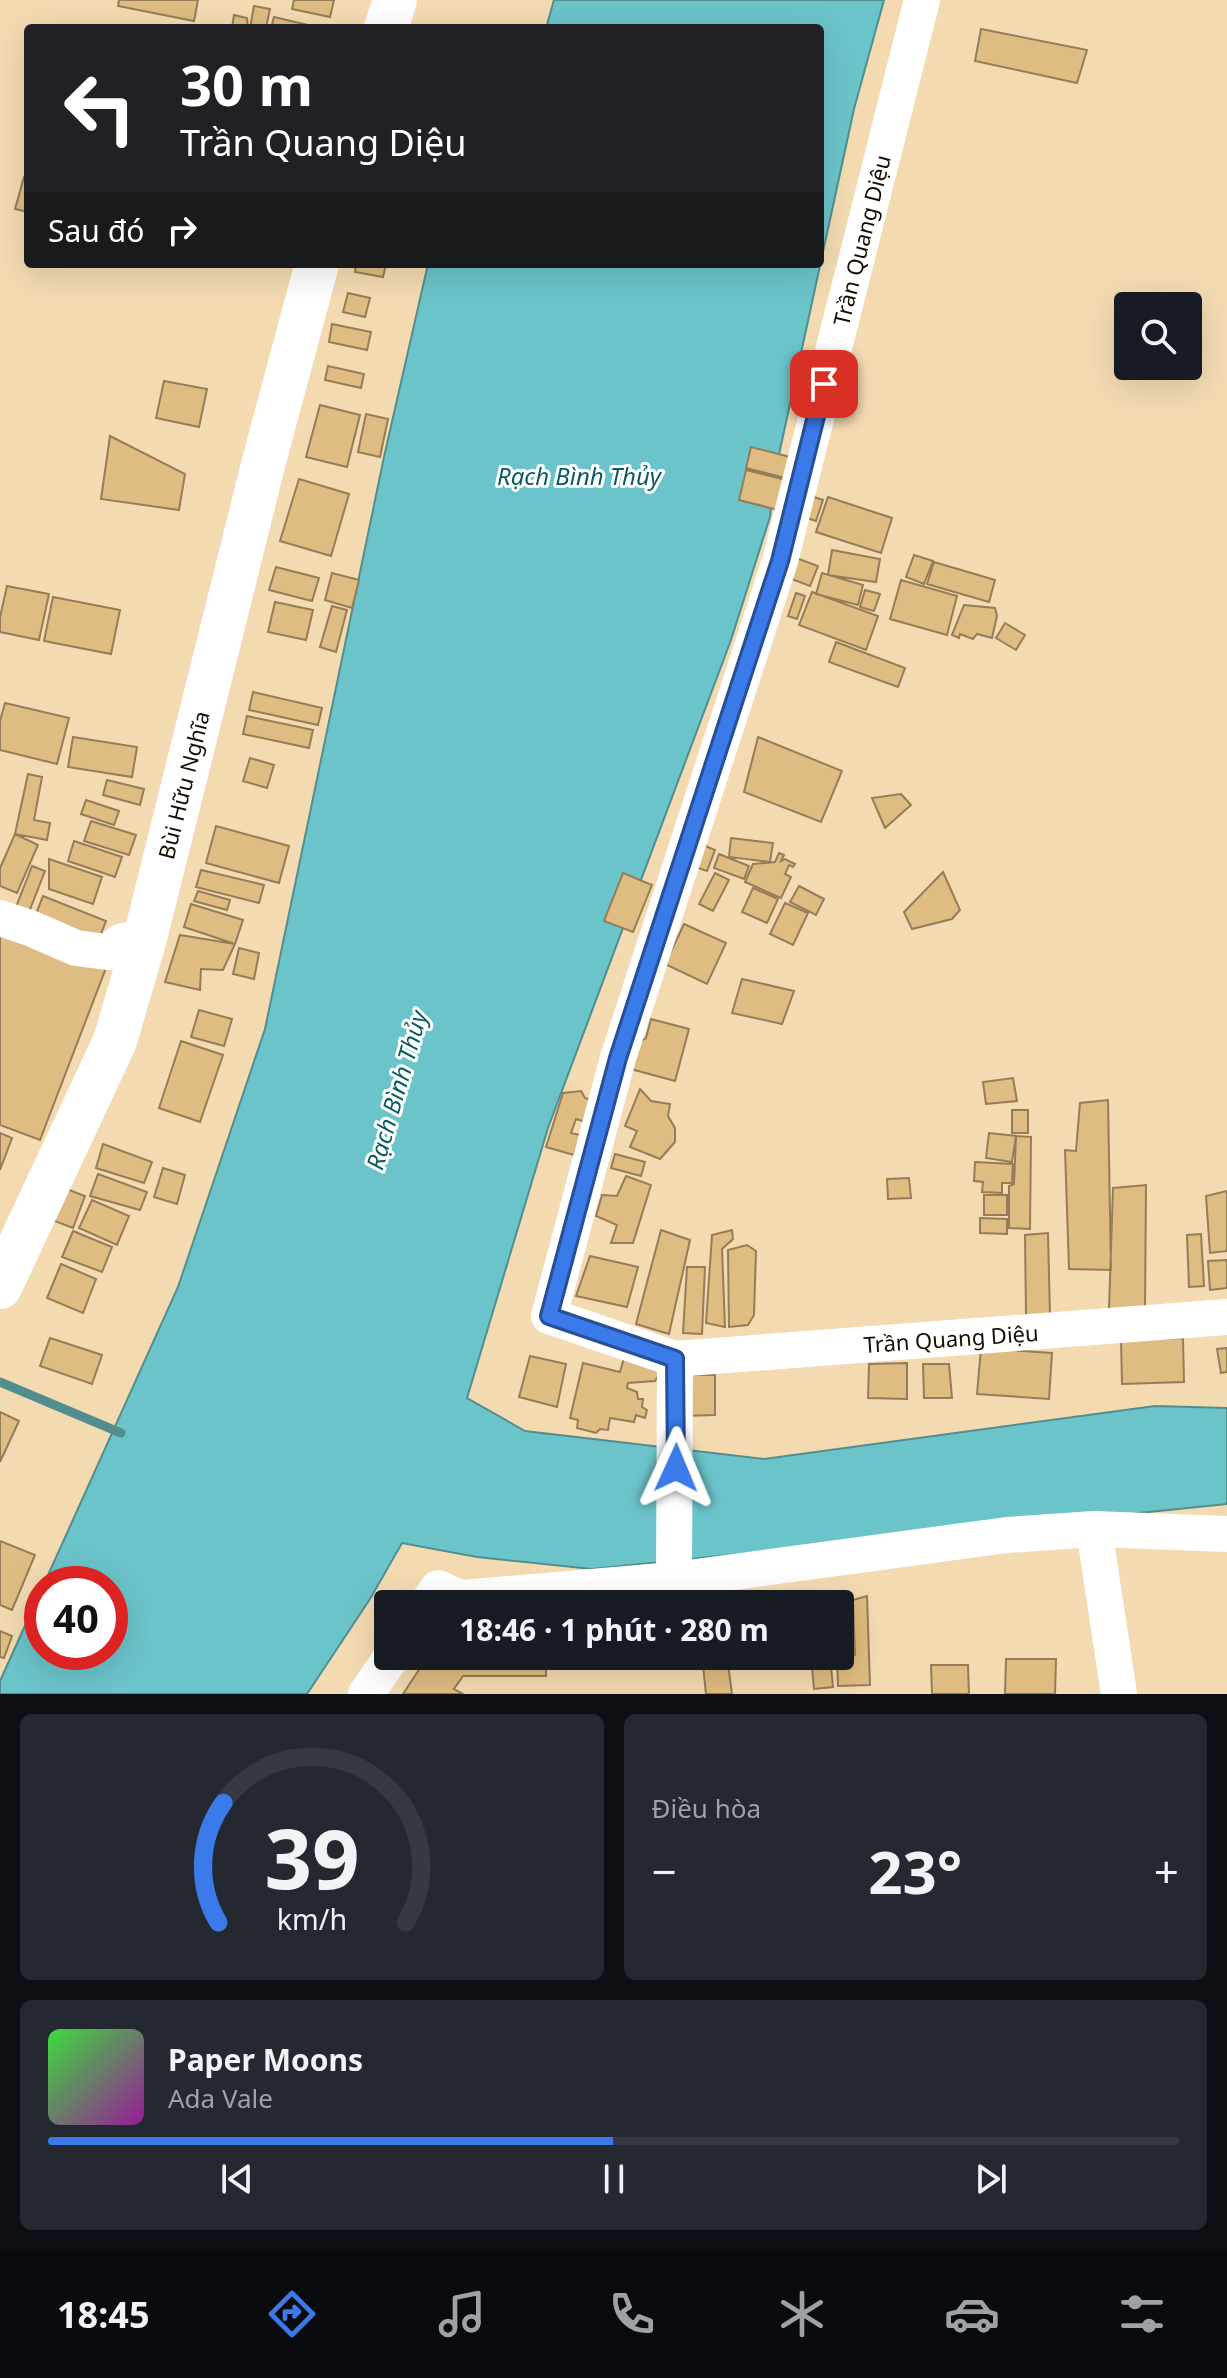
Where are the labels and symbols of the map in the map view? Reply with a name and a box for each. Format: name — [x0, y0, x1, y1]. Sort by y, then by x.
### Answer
street label: Trần Quang Diệu — [825, 151, 897, 329]
pin — [790, 350, 858, 418]
water label: Rạch Bình Thủy — [497, 459, 663, 492]
street label: Bùi Hữu Nghĩa — [150, 708, 216, 862]
water label: Rạch Bình Thủy — [358, 1005, 435, 1173]
street label: Trần Quang Diệu — [863, 1317, 1039, 1359]
position arrow — [634, 1426, 718, 1510]
speed limit sign: 40 — [24, 1566, 128, 1670]

